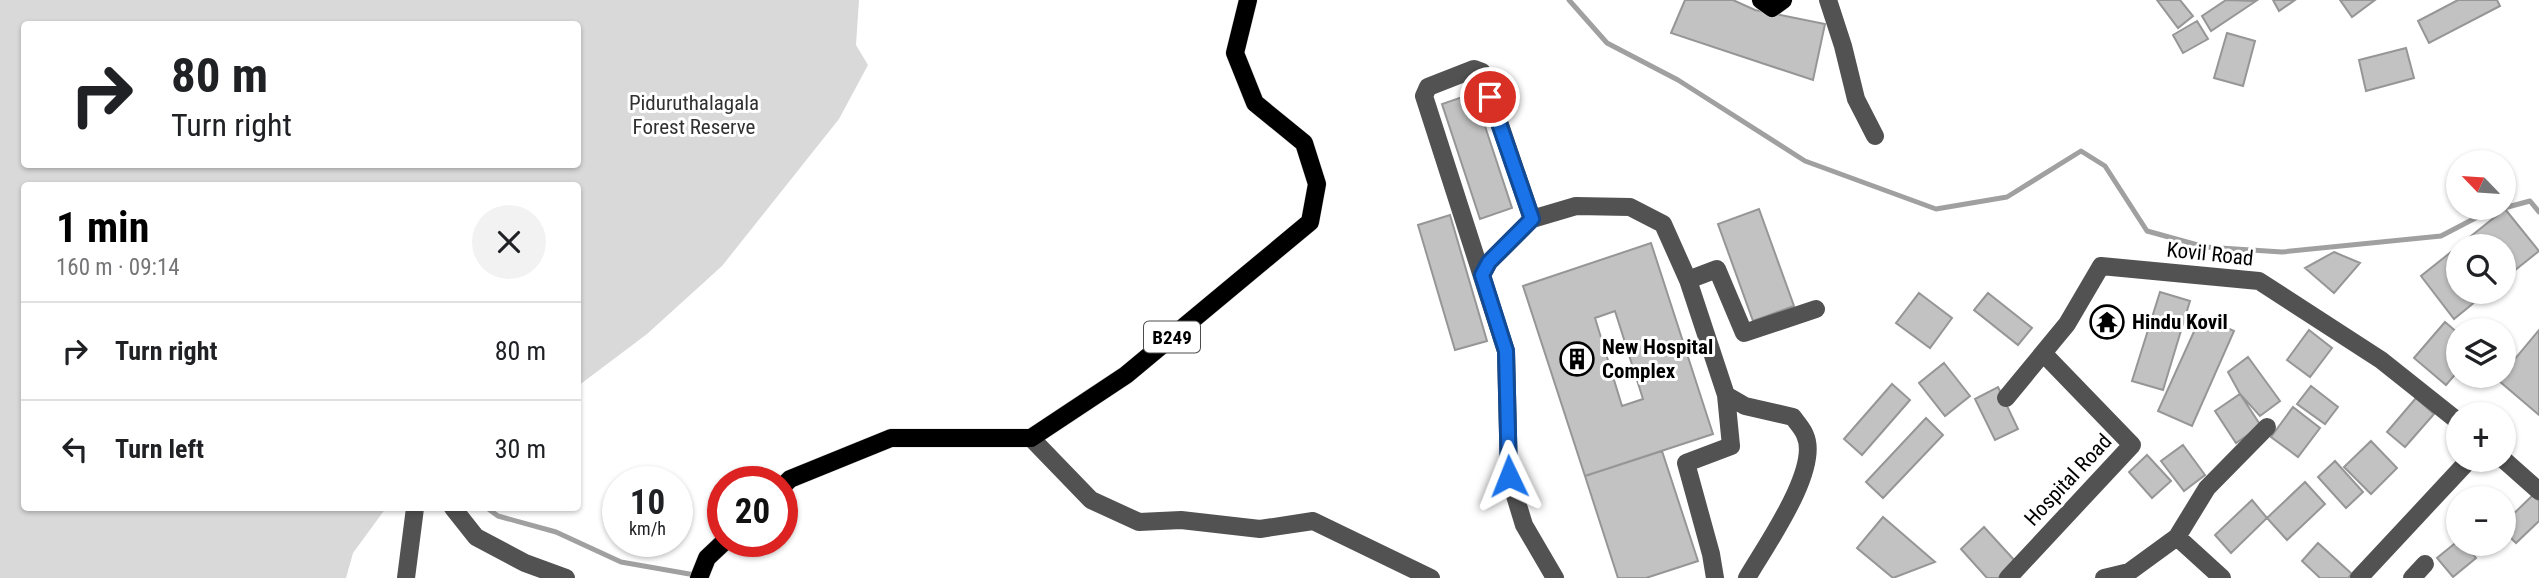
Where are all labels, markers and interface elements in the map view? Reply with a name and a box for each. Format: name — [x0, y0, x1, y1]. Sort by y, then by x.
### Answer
text: 80 m — [171, 47, 268, 104]
icon: right — [56, 49, 147, 140]
pin — [1460, 67, 1520, 127]
icon: arrive — [1471, 78, 1509, 116]
park label: Piduruthalagala Forest Reserve — [629, 91, 759, 139]
text: Turn right — [171, 106, 292, 144]
north arrow — [2446, 150, 2516, 220]
map controls — [2446, 150, 2516, 556]
text: 1 min — [56, 203, 149, 252]
button: close — [472, 205, 546, 279]
button: search — [2446, 234, 2516, 304]
street label: Kovil Road — [2165, 238, 2255, 270]
text: 160 m · 09:14 — [56, 254, 180, 281]
temple icon: Hindu Kovil — [2088, 303, 2126, 341]
place label: Hindu Kovil — [2132, 310, 2228, 334]
button: layers — [2446, 318, 2516, 388]
road number: B249 — [1144, 322, 1200, 352]
icon: right — [56, 332, 94, 370]
place label: New Hospital Complex — [1602, 335, 1713, 383]
text: Turn right — [115, 336, 217, 366]
text: 80 m — [495, 336, 546, 366]
building icon: New Hospital Complex — [1558, 340, 1596, 378]
button: + — [2446, 402, 2516, 472]
street label: Hospital Road — [2020, 429, 2116, 531]
icon: left — [56, 430, 94, 468]
text: Turn left — [115, 434, 204, 464]
text: 30 m — [495, 434, 546, 464]
position arrow — [1472, 439, 1546, 513]
speed limit sign: 20 — [707, 466, 798, 557]
text: 10 — [630, 482, 665, 523]
button: − — [2446, 486, 2516, 556]
text: km/h — [629, 518, 666, 539]

